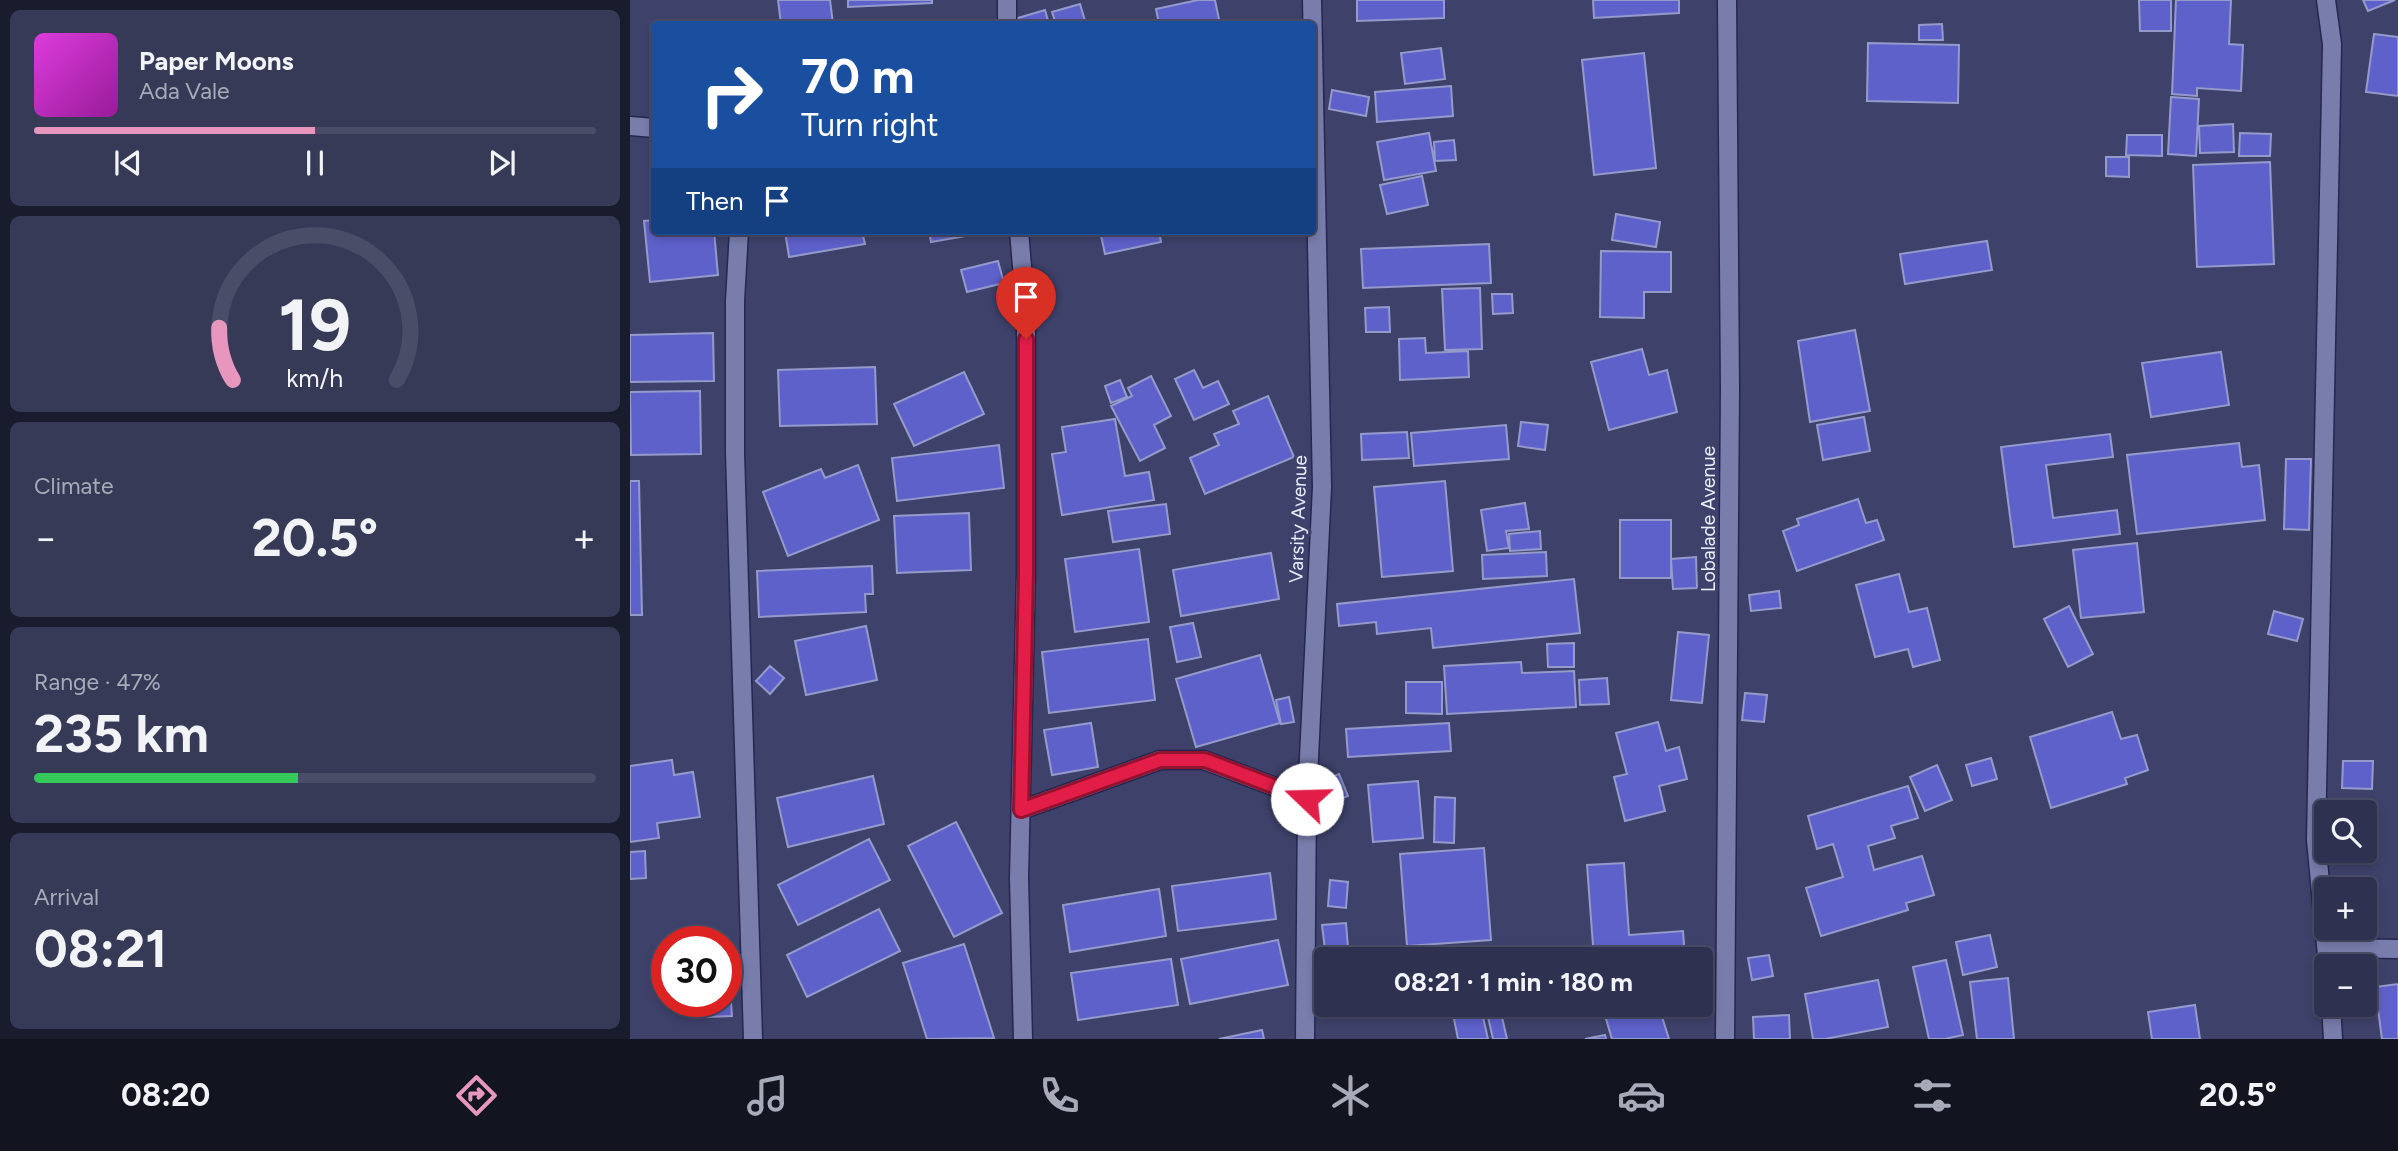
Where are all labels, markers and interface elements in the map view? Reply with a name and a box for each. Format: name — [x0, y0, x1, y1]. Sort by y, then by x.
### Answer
text: Paper Moons — [139, 45, 294, 77]
text: 70 m — [801, 46, 914, 105]
icon: right — [686, 49, 777, 140]
text: Ada Vale — [139, 77, 230, 105]
text: Turn right — [801, 106, 939, 144]
icon: previous — [109, 144, 147, 182]
icon: pause — [296, 144, 334, 182]
icon: next — [483, 144, 521, 182]
icon: arrive — [758, 182, 796, 220]
text: Then — [686, 185, 744, 217]
pin — [996, 267, 1056, 339]
icon: arrive — [1007, 278, 1045, 316]
text: 19 — [279, 281, 351, 368]
text: km/h — [286, 362, 344, 392]
street label: Lobalade Avenue — [1697, 446, 1720, 592]
street label: Varsity Avenue — [1284, 455, 1312, 583]
text: Climate — [34, 472, 113, 500]
text: 20.5° — [252, 507, 378, 569]
text: − — [34, 515, 58, 561]
text: + — [572, 515, 596, 561]
text: Range · 47% — [34, 668, 161, 696]
text: 235 km — [34, 703, 209, 765]
position arrow — [1270, 762, 1344, 836]
map controls — [2314, 800, 2377, 1017]
button: search — [2314, 800, 2377, 863]
button: + — [2314, 877, 2377, 940]
text: Arrival — [34, 883, 99, 911]
text: 08:21 — [34, 918, 167, 980]
speed limit sign: 30 — [651, 926, 742, 1017]
button: − — [2314, 954, 2377, 1017]
text: 08:21 · 1 min · 180 m — [1394, 966, 1633, 998]
icon: directions — [452, 1071, 501, 1120]
icon: music — [743, 1071, 792, 1120]
icon: phone — [1035, 1071, 1084, 1120]
icon: climate — [1326, 1071, 1375, 1120]
icon: car — [1617, 1071, 1666, 1120]
icon: filters — [1908, 1071, 1957, 1120]
text: 08:20 — [121, 1076, 210, 1114]
text: 20.5° — [2199, 1076, 2277, 1114]

